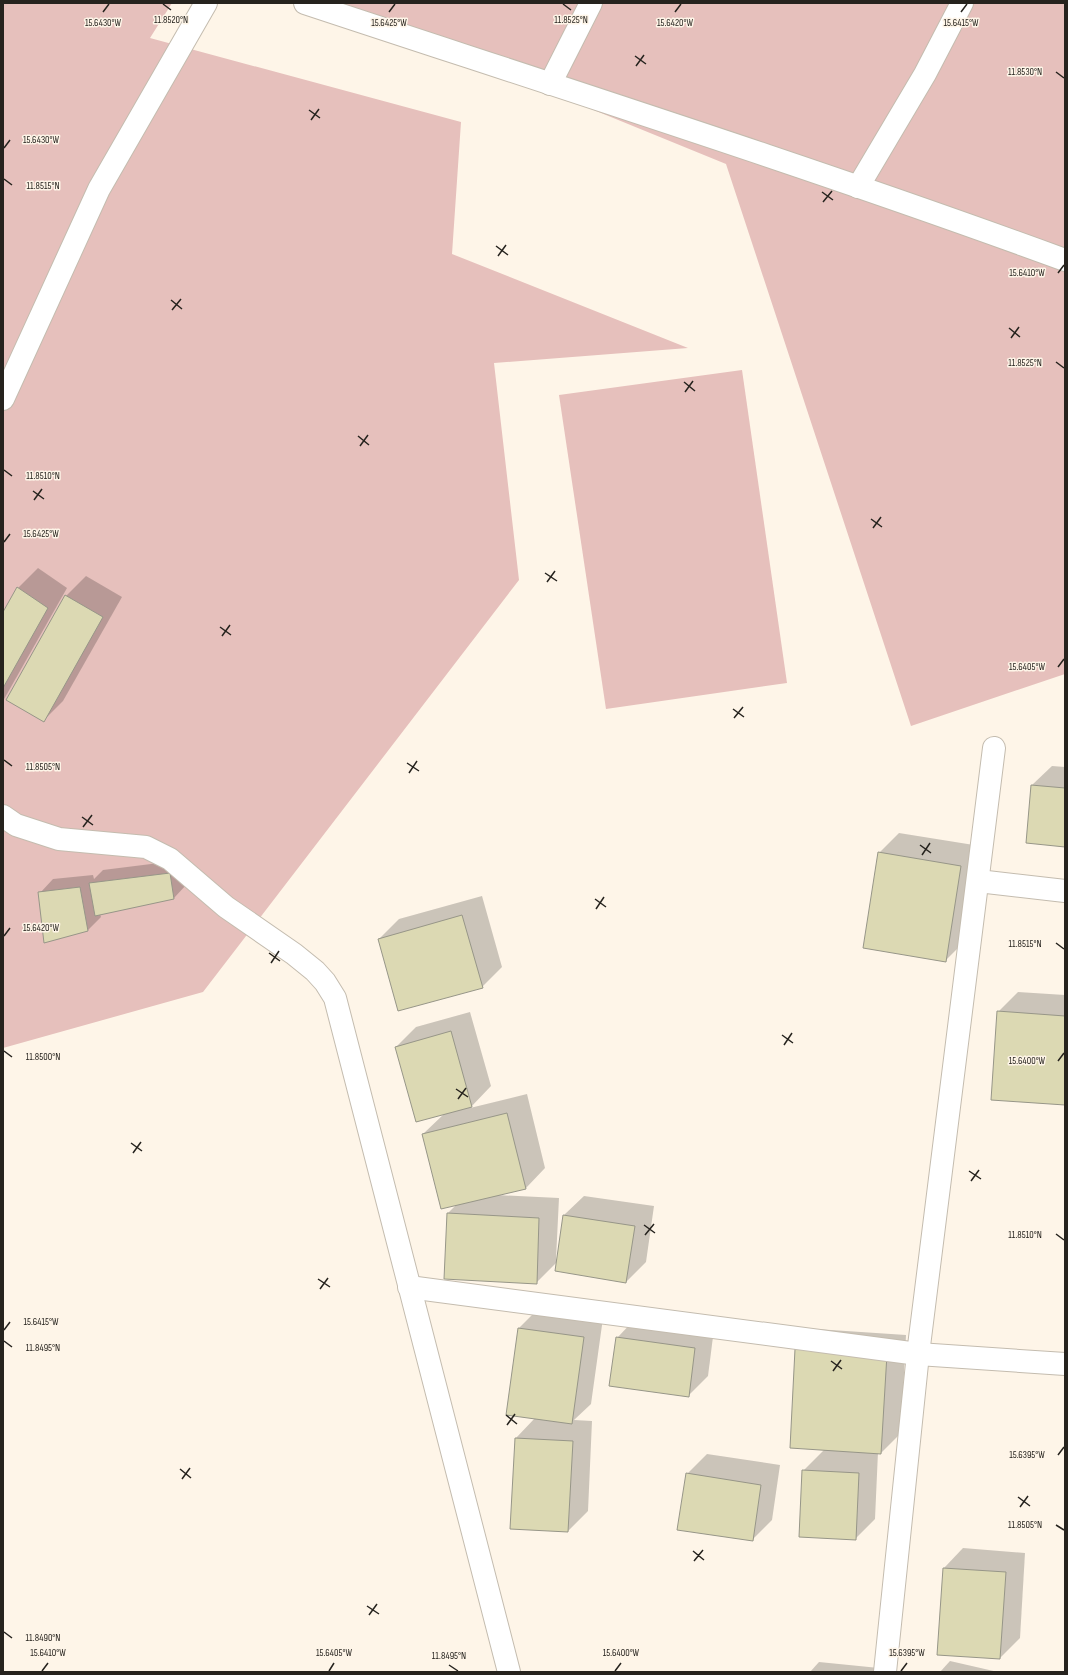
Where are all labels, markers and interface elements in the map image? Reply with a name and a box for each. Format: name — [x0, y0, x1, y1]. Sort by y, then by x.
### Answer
text: 11.8520°N — [154, 14, 188, 26]
text: 11.8525°N — [554, 14, 588, 26]
text: 15.6430°W — [85, 17, 122, 29]
text: 15.6425°W — [371, 17, 407, 29]
text: 15.6420°W — [657, 17, 693, 29]
text: 15.6415°W — [944, 17, 979, 29]
text: 11.8530°N — [1008, 66, 1042, 78]
text: 15.6430°W — [23, 134, 60, 146]
text: 11.8515°N — [26, 180, 60, 192]
text: 15.6410°W — [1009, 267, 1045, 279]
text: 11.8525°N — [1008, 357, 1042, 369]
text: 11.8510°N — [26, 470, 60, 482]
text: 15.6425°W — [23, 528, 59, 540]
text: 15.6405°W — [1009, 661, 1045, 673]
text: 11.8505°N — [26, 761, 60, 773]
text: 15.6420°W — [23, 922, 59, 934]
text: 11.8515°N — [1008, 938, 1042, 950]
text: 11.8500°N — [26, 1051, 60, 1063]
text: 15.6400°W — [1009, 1055, 1046, 1067]
text: 11.8510°N — [1008, 1229, 1042, 1241]
text: 15.6415°W — [24, 1316, 59, 1328]
text: 11.8495°N — [26, 1342, 60, 1354]
text: 15.6395°W — [1009, 1449, 1045, 1461]
text: 11.8505°N — [1008, 1519, 1042, 1531]
text: 11.8490°N — [26, 1632, 60, 1644]
text: 15.6410°W — [30, 1647, 66, 1659]
text: 15.6405°W — [316, 1647, 352, 1659]
text: 15.6400°W — [603, 1647, 640, 1659]
text: 15.6395°W — [889, 1647, 925, 1659]
text: 11.8495°N — [432, 1650, 466, 1662]

